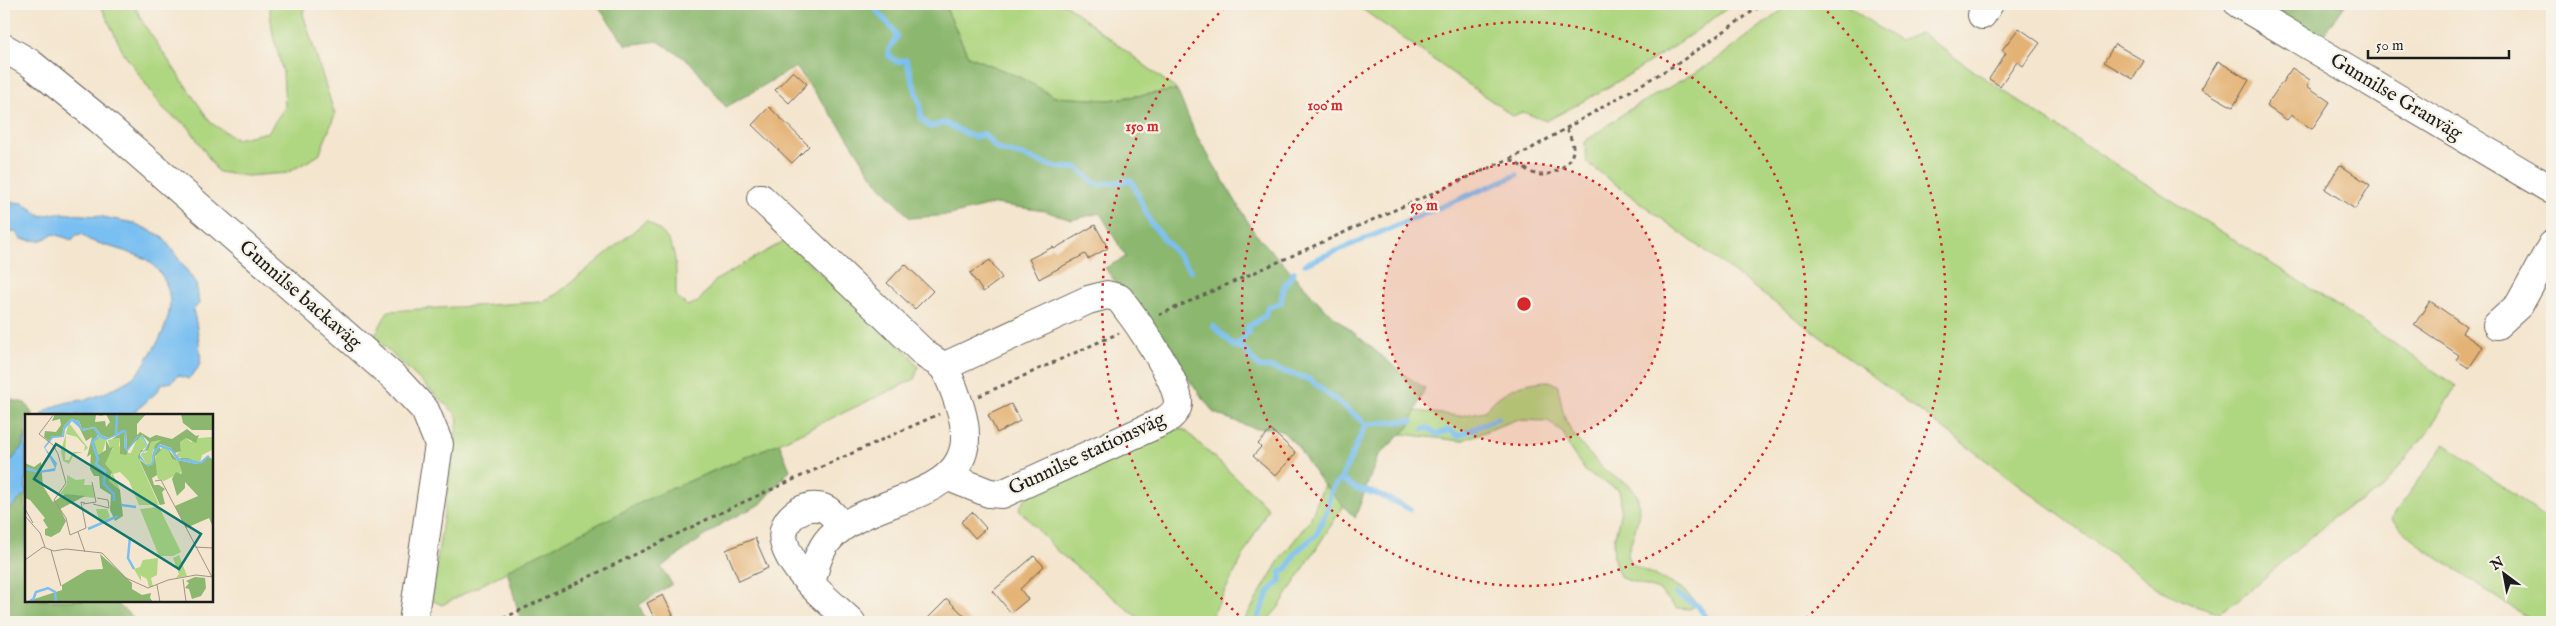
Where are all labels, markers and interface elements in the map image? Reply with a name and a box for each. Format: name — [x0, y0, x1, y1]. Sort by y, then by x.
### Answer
scale bar — [2368, 28, 2510, 60]
text: 50 m — [2376, 36, 2404, 55]
street label: Gunnilse Granväg — [2325, 48, 2468, 147]
text: 100 m — [1307, 96, 1343, 115]
text: 150 m — [1125, 117, 1159, 136]
text: 50 m — [1410, 196, 1438, 215]
street label: Gunnilse backaväg — [234, 235, 367, 356]
centre of rings — [1515, 295, 1533, 313]
street label: Gunnilse stationsväg — [1005, 406, 1171, 501]
inset map — [25, 414, 212, 601]
north arrow — [2478, 548, 2528, 598]
text: N — [2487, 553, 2508, 575]

